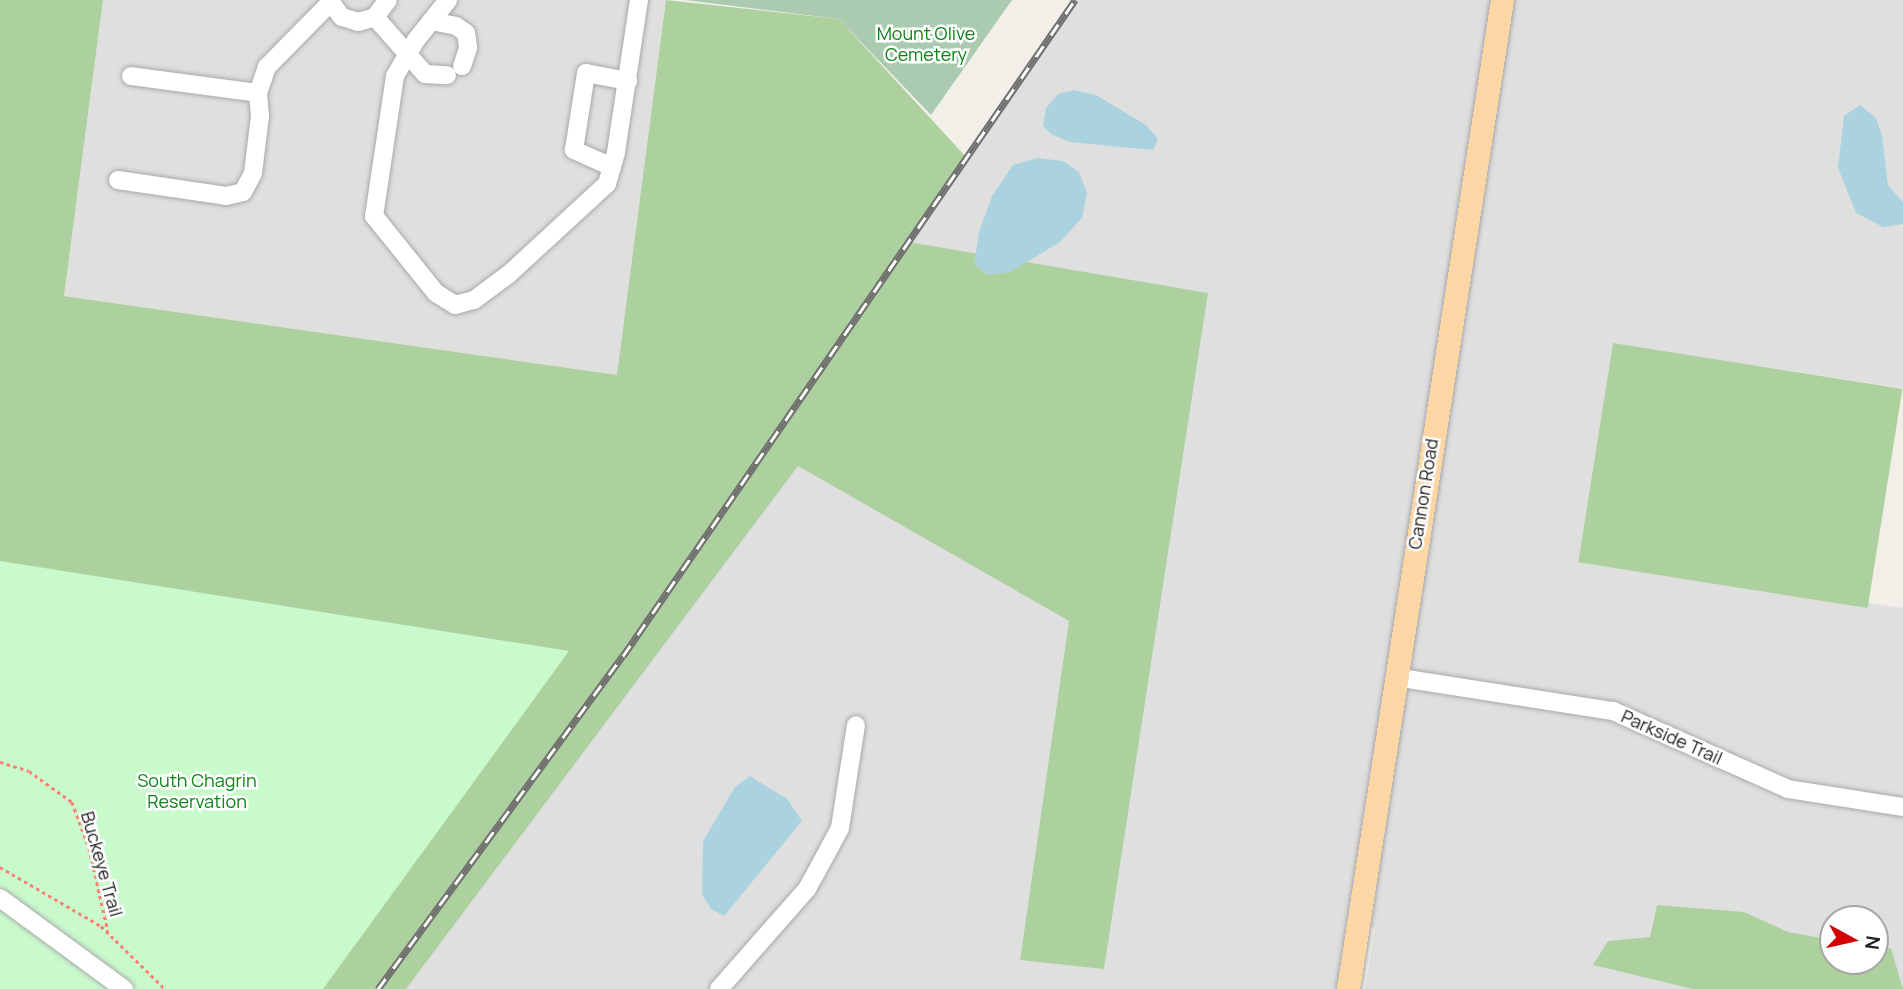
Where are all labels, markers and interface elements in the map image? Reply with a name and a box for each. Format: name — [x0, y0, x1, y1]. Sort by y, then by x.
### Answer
park label: Mount Olive Cemetery — [877, 23, 975, 66]
street label: Cannon Road — [1404, 437, 1442, 551]
street label: Parkside Trail — [1618, 705, 1726, 769]
park label: South Chagrin Reservation — [137, 770, 257, 812]
street label: Buckeye Trail — [77, 809, 127, 919]
north arrow — [1819, 905, 1889, 975]
text: N — [1859, 934, 1887, 951]

